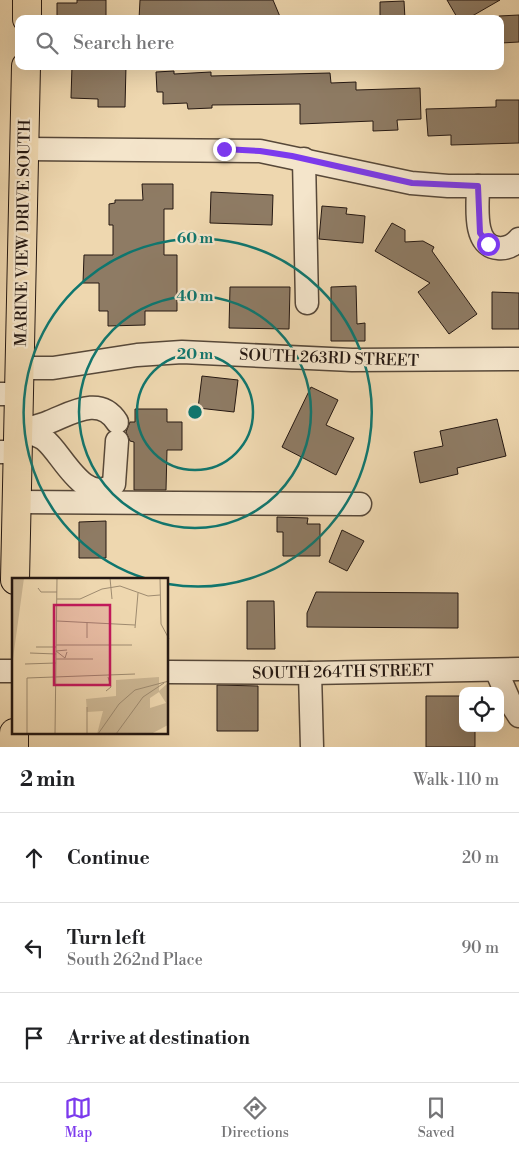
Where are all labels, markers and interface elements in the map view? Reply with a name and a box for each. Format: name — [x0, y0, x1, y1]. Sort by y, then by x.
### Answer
search box — [15, 15, 504, 70]
icon: search — [33, 29, 61, 57]
text: Search here — [73, 31, 174, 55]
street label: MARINE VIEW DRIVE SOUTH — [11, 119, 35, 347]
route end — [213, 138, 236, 161]
text: 60 m — [177, 229, 214, 248]
route start — [477, 233, 500, 256]
text: 40 m — [176, 287, 214, 306]
text: 20 m — [177, 345, 214, 364]
street label: SOUTH 263RD STREET — [239, 345, 419, 371]
centre of rings — [186, 403, 204, 421]
inset map — [12, 578, 169, 734]
street label: SOUTH 264TH STREET — [252, 660, 434, 684]
map controls — [459, 687, 504, 732]
button: locate — [459, 687, 504, 732]
text: 2 min — [20, 767, 75, 793]
text: Walk · 110 m — [413, 770, 499, 790]
icon: ahead — [20, 844, 48, 872]
text: Continue — [67, 846, 150, 870]
text: 20 m — [462, 848, 499, 868]
text: Turn left — [67, 926, 146, 950]
icon: left — [20, 934, 48, 962]
text: 90 m — [461, 938, 499, 958]
text: South 262nd Place — [67, 950, 203, 970]
icon: arrive — [20, 1024, 48, 1052]
text: Arrive at destination — [67, 1026, 250, 1050]
tab: Map — [64, 1094, 92, 1142]
tab: Directions — [221, 1094, 289, 1142]
tab: Saved — [418, 1094, 455, 1142]

